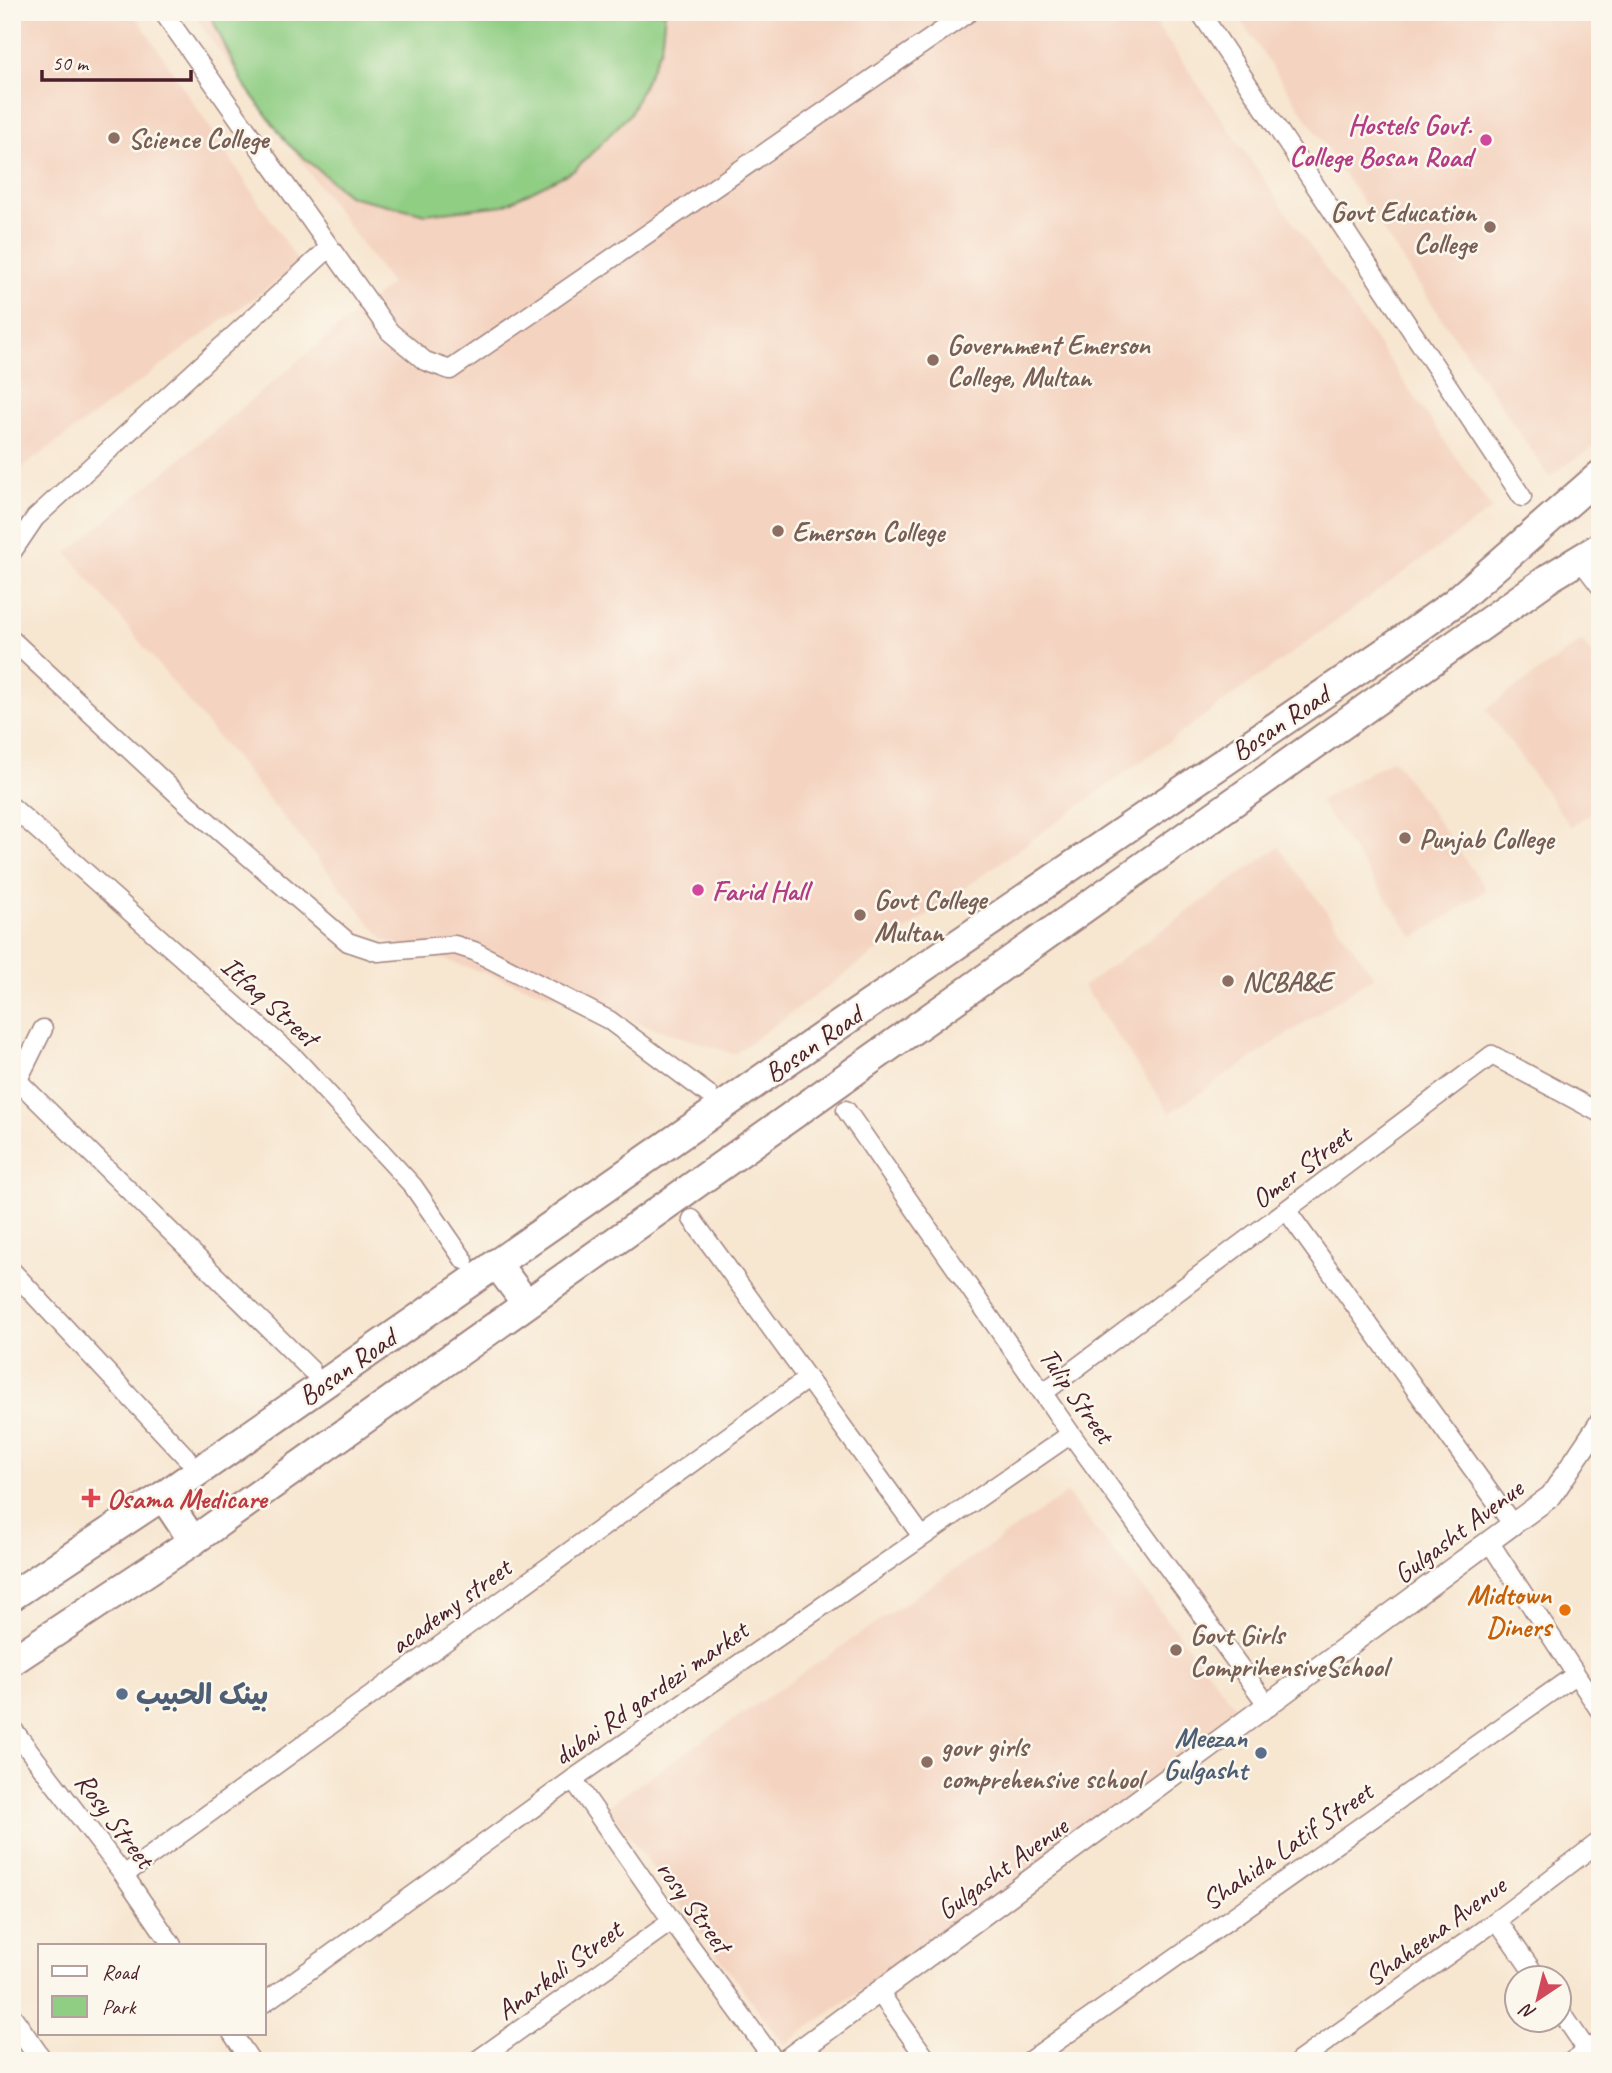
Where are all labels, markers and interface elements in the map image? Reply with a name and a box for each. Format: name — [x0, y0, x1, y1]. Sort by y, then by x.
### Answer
scale bar — [42, 38, 191, 82]
text: 50 m — [52, 50, 90, 76]
place label: Hostels Govt. College Bosan Road — [1289, 107, 1477, 174]
place label: Science College — [128, 121, 271, 156]
marker: Science College — [106, 130, 122, 146]
marker: Hostels Govt. College Bosan Road — [1478, 132, 1494, 148]
place label: Govt Education College — [1330, 194, 1479, 261]
marker: Govt Education College — [1482, 219, 1498, 235]
place label: Government Emerson College, Multan — [947, 327, 1151, 394]
marker: Government Emerson College, Multan — [925, 352, 941, 368]
place label: Emerson College — [792, 514, 947, 549]
marker: Emerson College — [770, 523, 786, 539]
street label: Bosan Road — [1224, 675, 1339, 769]
place label: Punjab College — [1419, 821, 1556, 856]
marker: Punjab College — [1397, 830, 1413, 846]
place label: Farid Hall — [712, 873, 814, 908]
marker: Farid Hall — [690, 882, 706, 898]
place label: Govt College Multan — [874, 882, 989, 949]
marker: Govt College Multan — [852, 907, 868, 923]
street label: Itfaq Street — [214, 948, 329, 1056]
place label: NCBA&E — [1242, 964, 1336, 999]
marker: NCBA&E — [1220, 973, 1236, 989]
street label: Bosan Road — [757, 995, 872, 1090]
street label: Omer Street — [1244, 1116, 1360, 1216]
street label: Bosan Road — [291, 1318, 406, 1413]
street label: Tulip Street — [1031, 1340, 1124, 1452]
street label: Gulgasht Avenue — [1386, 1470, 1531, 1591]
place label: Osama Medicare — [107, 1481, 269, 1516]
marker: Osama Medicare — [81, 1488, 101, 1508]
street label: academy street — [382, 1549, 520, 1662]
place label: Midtown Diners — [1467, 1577, 1554, 1644]
marker: Midtown Diners — [1557, 1602, 1573, 1618]
street label: dubai Rd gardezi market — [546, 1611, 757, 1773]
place label: Govt Girls ComprihensiveSchool — [1190, 1617, 1393, 1684]
marker: Govt Girls ComprihensiveSchool — [1168, 1642, 1184, 1658]
place label: بينک الحبيب — [136, 1677, 268, 1712]
marker: بينک الحبيب — [114, 1686, 130, 1702]
place label: Meezan Gulgasht — [1164, 1720, 1251, 1787]
place label: govr girls comprehensive school — [941, 1729, 1148, 1796]
marker: Meezan Gulgasht — [1253, 1745, 1269, 1761]
marker: govr girls comprehensive school — [919, 1754, 935, 1770]
street label: Rosy Street — [68, 1765, 164, 1877]
street label: Shahida Latif Street — [1195, 1773, 1381, 1918]
street label: Gulgasht Avenue — [930, 1808, 1076, 1927]
street label: rosy Street — [648, 1853, 742, 1963]
street label: Shaheena Avenue — [1357, 1867, 1514, 1994]
street label: Anarkali Street — [489, 1911, 631, 2027]
legend — [38, 1944, 266, 2035]
text: Road — [102, 1959, 141, 1985]
north arrow — [1504, 1965, 1574, 2035]
text: Park — [102, 1994, 137, 2020]
text: N — [1514, 1997, 1541, 2025]

